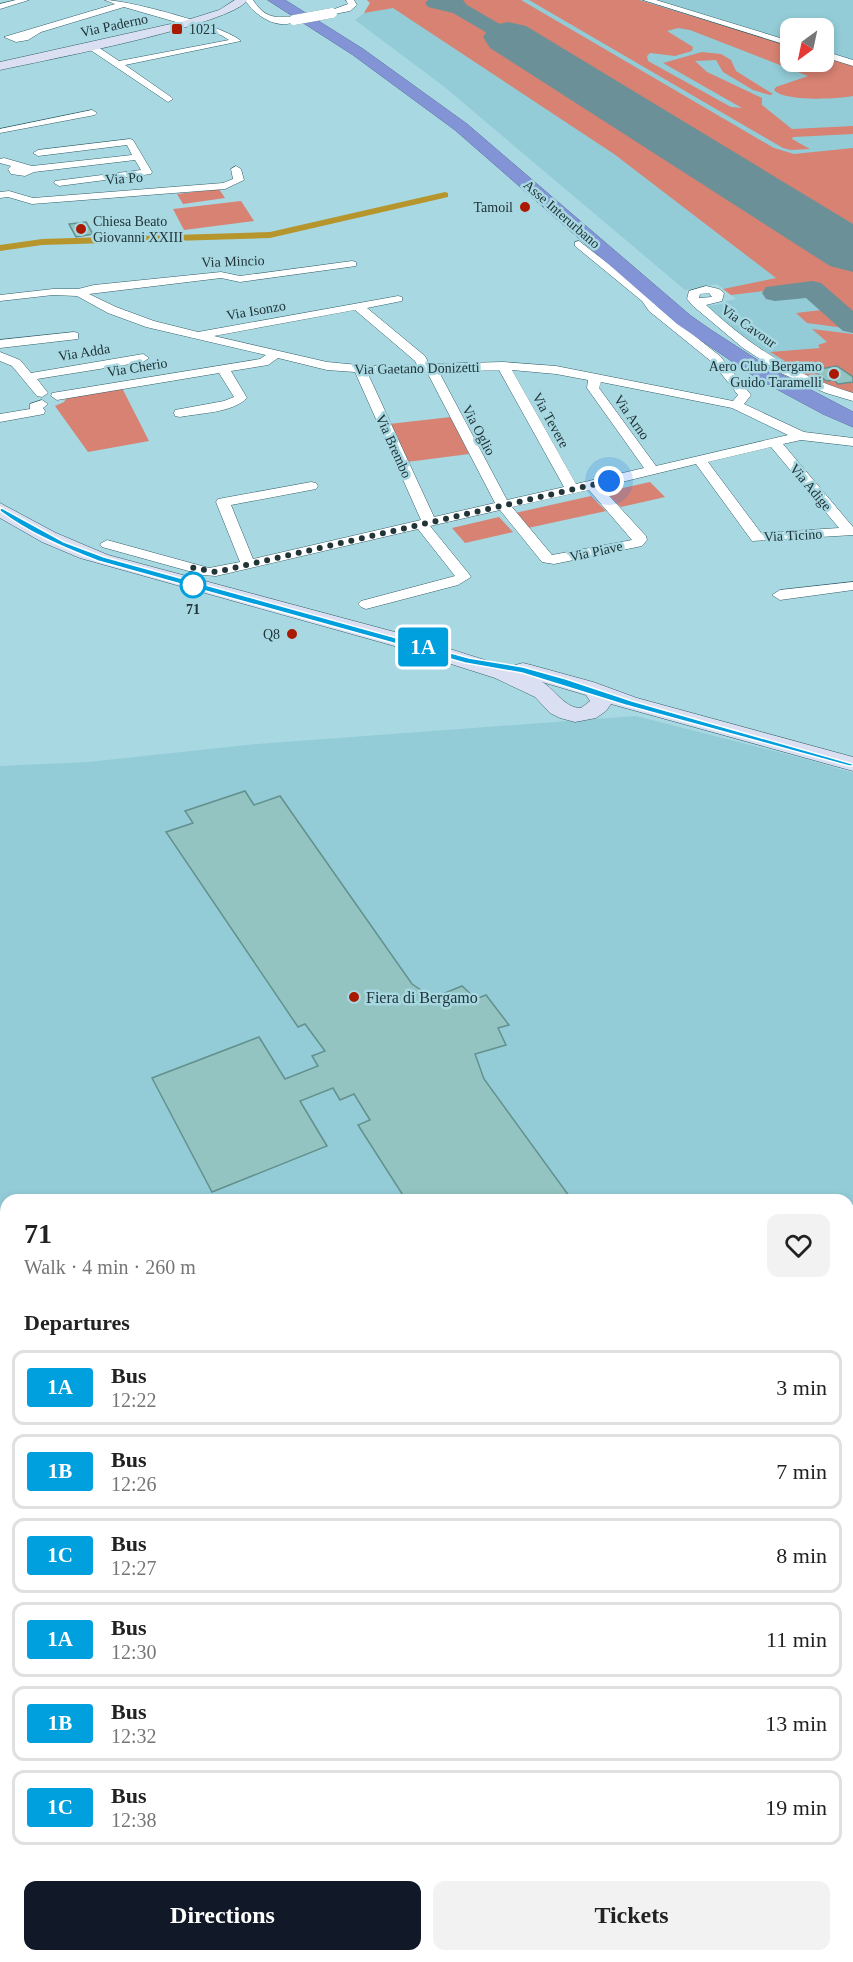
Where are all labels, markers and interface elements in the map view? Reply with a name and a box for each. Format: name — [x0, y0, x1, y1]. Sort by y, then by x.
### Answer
street label: Via Paderno — [79, 11, 149, 40]
north arrow — [780, 18, 834, 72]
map controls — [780, 18, 834, 72]
marker: 1021 — [170, 22, 184, 36]
place label: 1021 — [189, 22, 217, 37]
street label: Via Po — [105, 170, 143, 187]
street label: Asse Interurbano — [521, 177, 603, 252]
place label: Tamoil — [474, 200, 513, 215]
marker: Tamoil — [518, 200, 532, 214]
place label: Chiesa Beato Giovanni XXIII — [93, 214, 183, 245]
marker: Chiesa Beato Giovanni XXIII — [74, 222, 88, 236]
street label: Via Mincio — [201, 253, 265, 270]
street label: Via Isonzo — [225, 298, 287, 323]
street label: Via Cavour — [718, 302, 780, 351]
street label: Via Adda — [57, 341, 112, 364]
street label: Via Cherio — [106, 355, 168, 380]
place label: Aero Club Bergamo Guido Taramelli — [709, 359, 822, 390]
street label: Via Gaetano Donizetti — [354, 360, 480, 377]
marker: Aero Club Bergamo Guido Taramelli — [827, 367, 841, 381]
street label: Via Tevere — [529, 390, 572, 450]
street label: Via Arno — [611, 392, 652, 442]
street label: Via Oglio — [459, 403, 498, 458]
street label: Via Brembo — [373, 412, 414, 480]
street label: Via Adige — [787, 461, 834, 514]
your location — [594, 466, 624, 496]
street label: Via Ticino — [763, 526, 823, 545]
street label: Via Piave — [568, 539, 624, 564]
marker: 71 — [180, 572, 206, 598]
place label: 71 — [186, 602, 200, 617]
place label: Q8 — [263, 627, 280, 642]
marker: Q8 — [285, 627, 299, 641]
line badge: 1A — [396, 628, 450, 666]
text: 1A — [410, 635, 436, 659]
place label: Fiera di Bergamo — [366, 989, 478, 1007]
marker: Fiera di Bergamo — [347, 990, 361, 1004]
button: heart — [767, 1214, 830, 1277]
text: 71 — [24, 1218, 52, 1249]
text: Walk · 4 min · 260 m — [24, 1256, 196, 1278]
text: Departures — [24, 1310, 130, 1335]
text: Bus — [111, 1363, 146, 1388]
text: 1A — [47, 1375, 73, 1399]
text: 3 min — [776, 1375, 827, 1400]
text: 12:22 — [111, 1389, 157, 1411]
text: Bus — [111, 1447, 146, 1472]
text: 1B — [48, 1459, 72, 1483]
text: 7 min — [776, 1459, 827, 1484]
text: 12:26 — [111, 1473, 157, 1495]
text: Bus — [111, 1531, 146, 1556]
text: 1C — [47, 1543, 73, 1567]
text: 8 min — [776, 1543, 827, 1568]
text: 12:27 — [111, 1557, 157, 1579]
text: Bus — [111, 1615, 146, 1640]
text: 1A — [47, 1627, 73, 1651]
text: 11 min — [766, 1627, 827, 1652]
text: 12:30 — [111, 1641, 157, 1663]
text: Bus — [111, 1699, 146, 1724]
text: 1B — [48, 1711, 72, 1735]
text: 13 min — [765, 1711, 827, 1736]
text: 12:32 — [111, 1725, 157, 1747]
text: Bus — [111, 1783, 146, 1808]
text: 1C — [47, 1795, 73, 1819]
text: 19 min — [765, 1795, 827, 1820]
text: 12:38 — [111, 1809, 157, 1831]
button: Directions — [24, 1881, 421, 1950]
button: Tickets — [433, 1881, 830, 1950]

